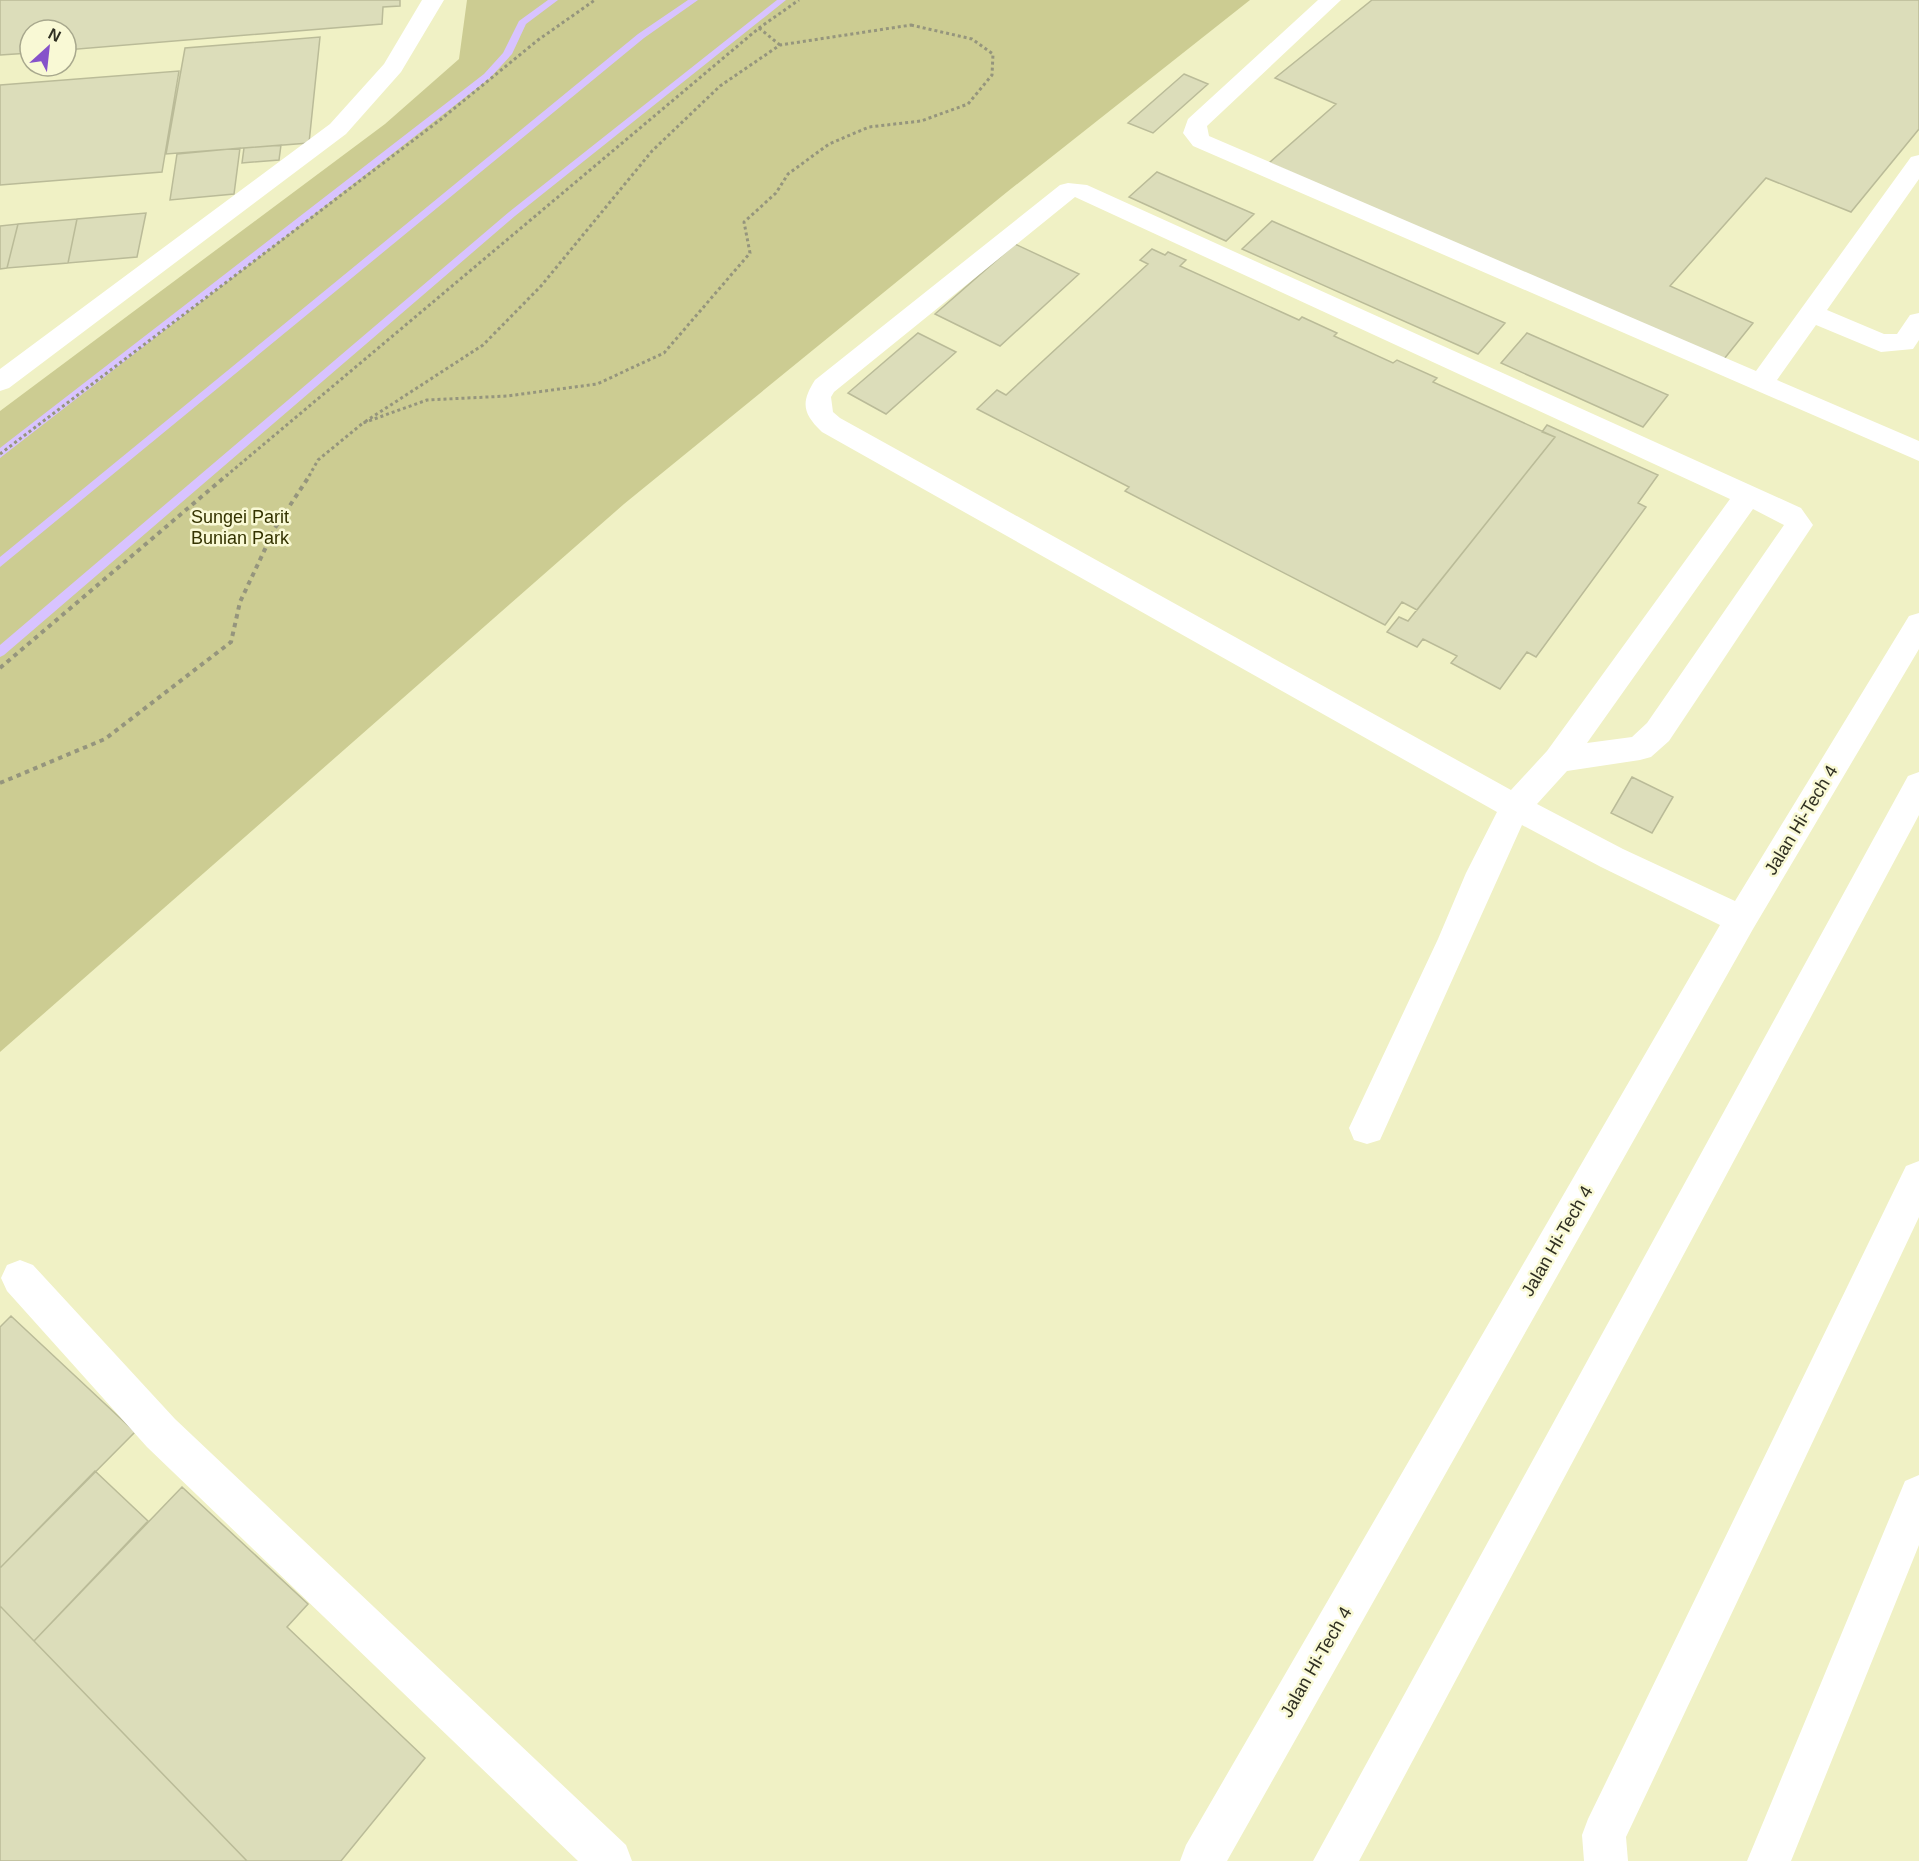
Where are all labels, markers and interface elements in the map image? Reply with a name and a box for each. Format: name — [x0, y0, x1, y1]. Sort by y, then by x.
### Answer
north arrow — [18, 18, 78, 78]
text: N — [46, 25, 64, 45]
park label: Sungei Parit Bunian Park — [191, 507, 290, 548]
street label: Jalan Hi-Tech 4 — [1760, 762, 1842, 878]
street label: Jalan Hi-Tech 4 — [1517, 1182, 1597, 1300]
street label: Jalan Hi-Tech 4 — [1276, 1603, 1356, 1721]

